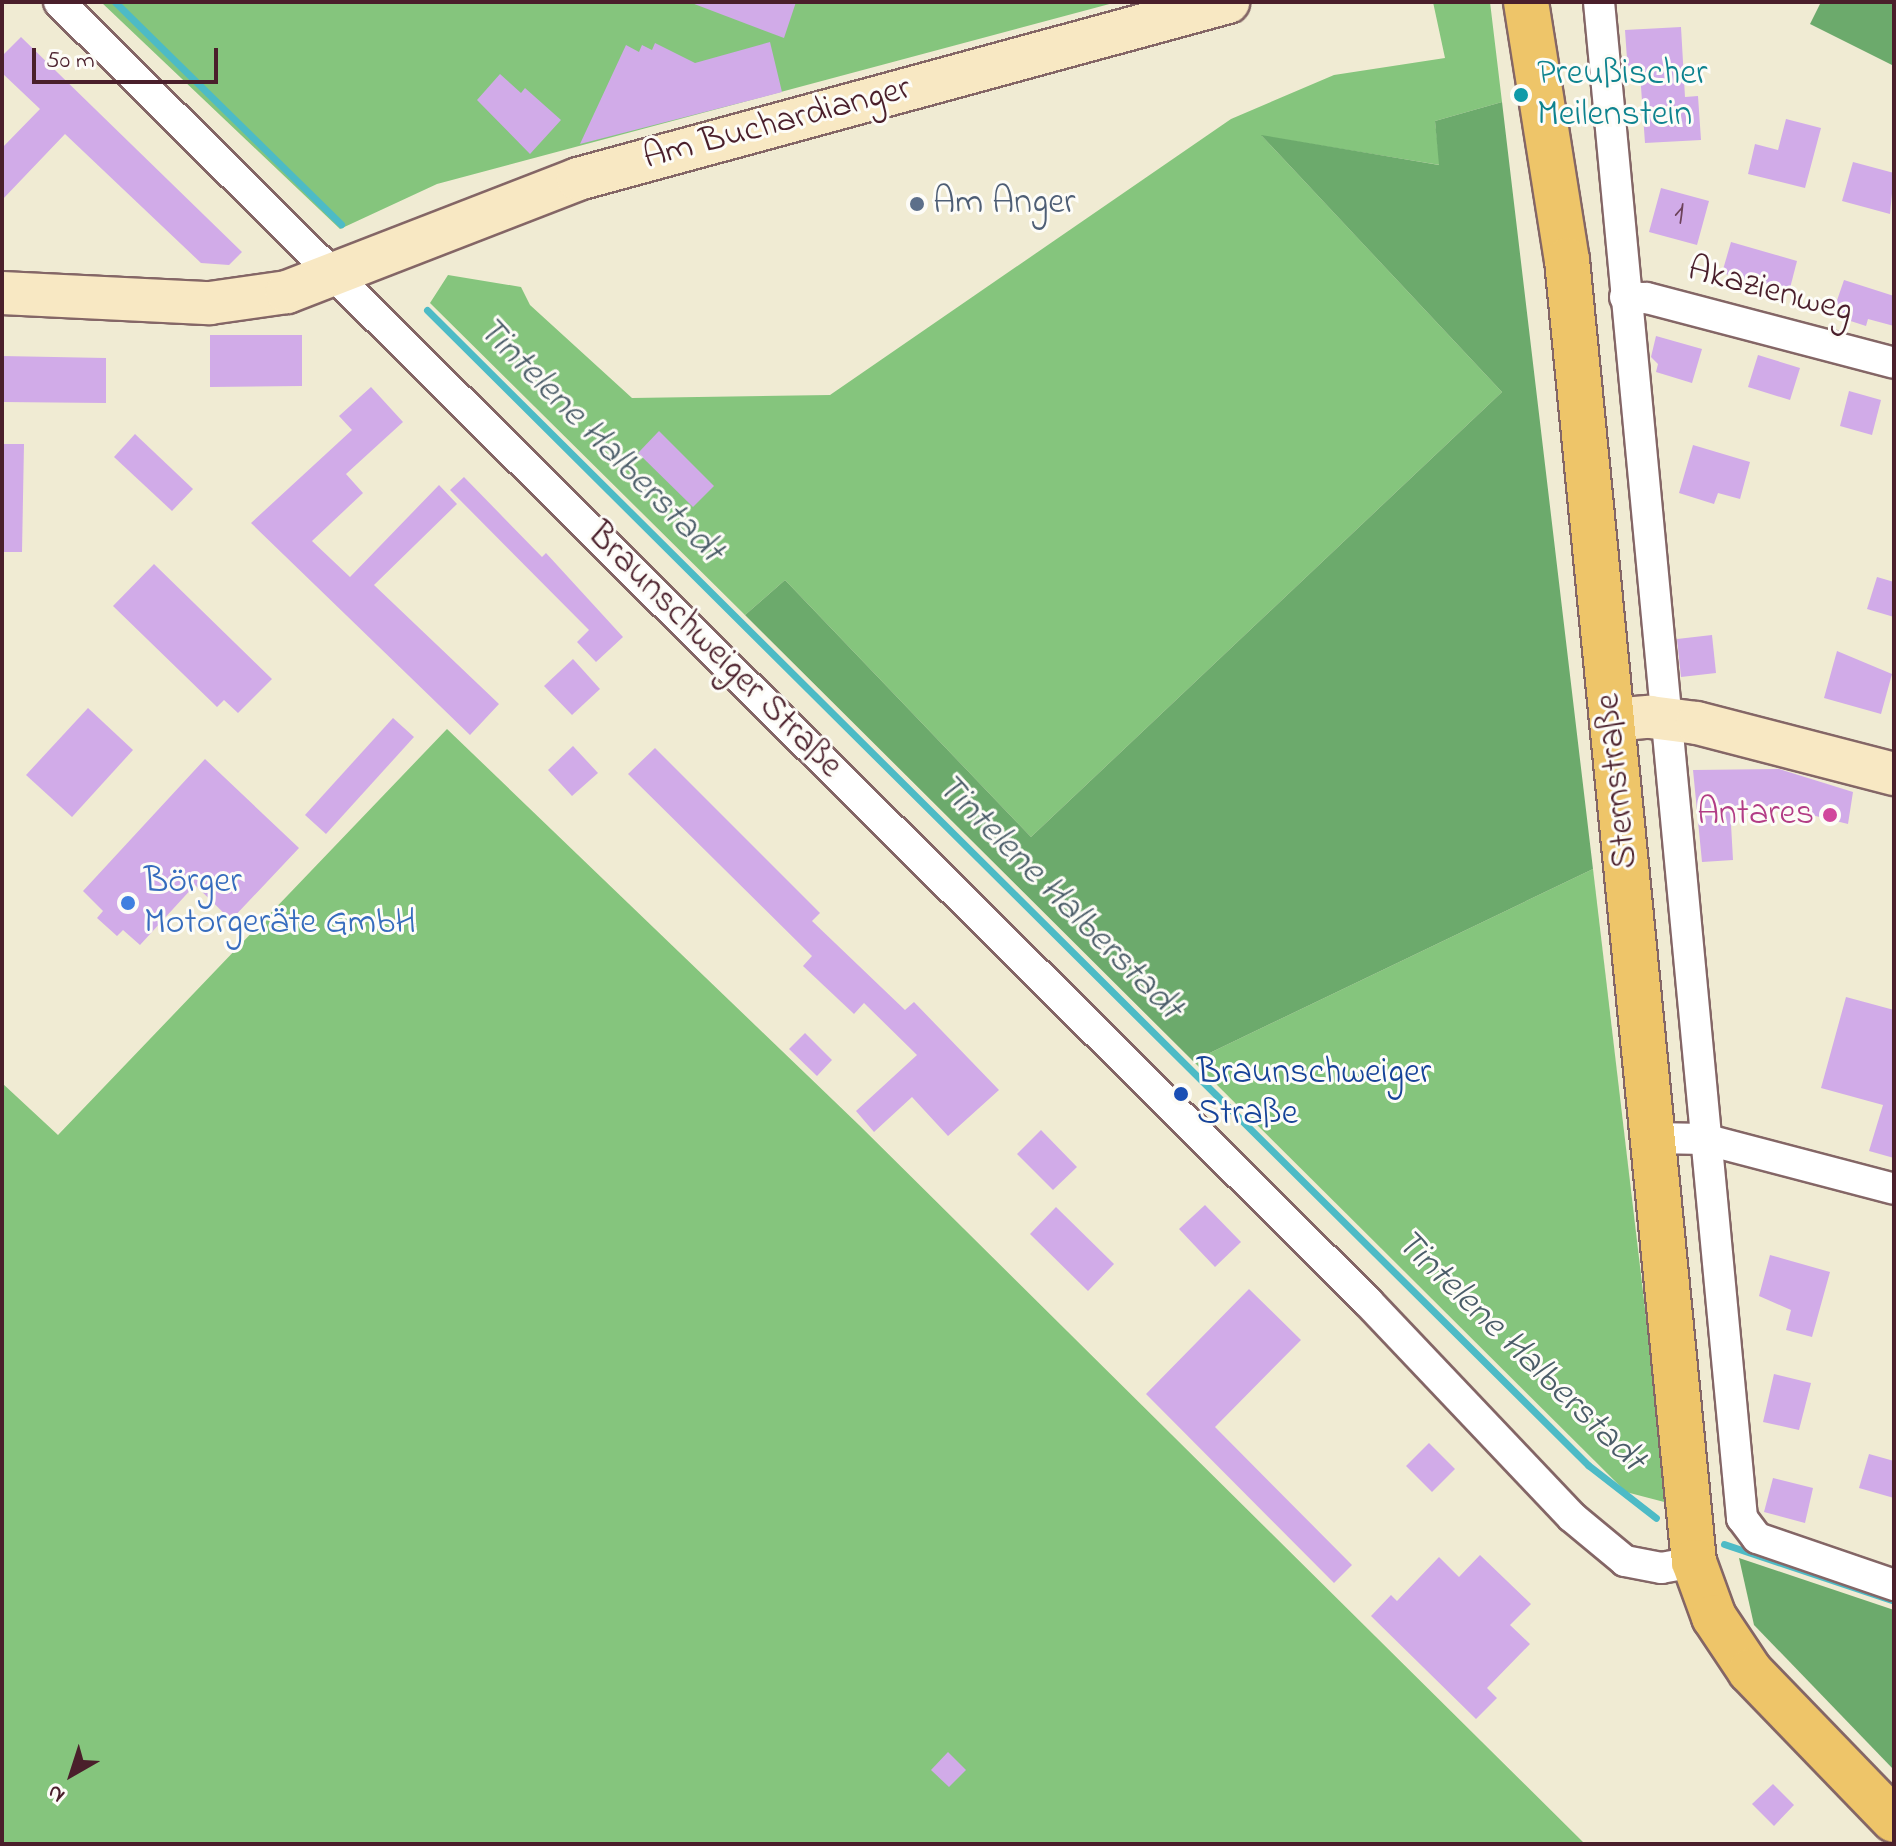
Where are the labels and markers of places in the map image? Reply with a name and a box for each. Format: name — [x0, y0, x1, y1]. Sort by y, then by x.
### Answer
place label: Preußischer Meilenstein — [1537, 52, 1707, 137]
marker: Preußischer Meilenstein — [1512, 86, 1530, 104]
place label: Am Anger — [933, 182, 1076, 226]
marker: Am Anger — [908, 195, 926, 213]
place label: Antares — [1697, 793, 1814, 837]
marker: Antares — [1821, 806, 1839, 824]
place label: Börger Motorgeräte GmbH — [144, 860, 416, 945]
marker: Börger Motorgeräte GmbH — [119, 894, 137, 912]
place label: Braunschweiger Straße — [1197, 1051, 1431, 1136]
marker: Braunschweiger Straße — [1172, 1085, 1190, 1103]

